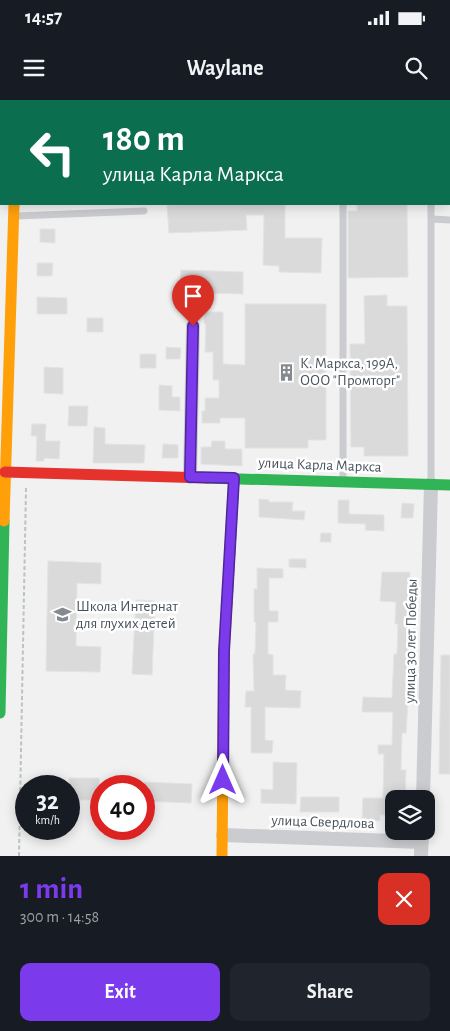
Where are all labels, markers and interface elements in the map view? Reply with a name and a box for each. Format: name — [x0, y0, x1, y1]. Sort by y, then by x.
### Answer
text: 14:57 — [25, 8, 62, 27]
icon: menu — [20, 54, 48, 82]
icon: search — [402, 54, 430, 82]
text: Waylane — [186, 57, 264, 79]
icon: left — [20, 120, 85, 185]
text: 180 m — [103, 122, 185, 157]
text: улица Карла Маркса — [103, 163, 284, 185]
pin — [172, 275, 214, 326]
icon: arrive — [179, 282, 207, 310]
place label: К. Маркса, 199А, ООО "Промторг" — [300, 356, 400, 388]
building icon: К. Маркса, 199А, ООО "Промторг" — [276, 362, 296, 382]
street label: улица Карла Маркса — [257, 455, 382, 475]
street label: улица 30 лет Победы — [402, 579, 420, 704]
place label: Школа Интернат для глухих детей — [76, 599, 179, 631]
school or university icon: Школа Интернат для глухих детей — [52, 605, 72, 625]
position arrow — [196, 753, 248, 805]
speed limit sign: 40 — [90, 775, 155, 840]
text: 32 — [36, 789, 59, 814]
map controls — [385, 790, 435, 840]
button: layers — [385, 790, 435, 840]
street label: улица Свердлова — [270, 813, 375, 831]
text: km/h — [35, 814, 60, 826]
button: close — [378, 873, 430, 925]
text: 1 min — [20, 874, 83, 904]
text: 300 m · 14:58 — [20, 909, 99, 925]
button: Exit — [20, 963, 220, 1021]
button: Share — [230, 963, 430, 1021]

